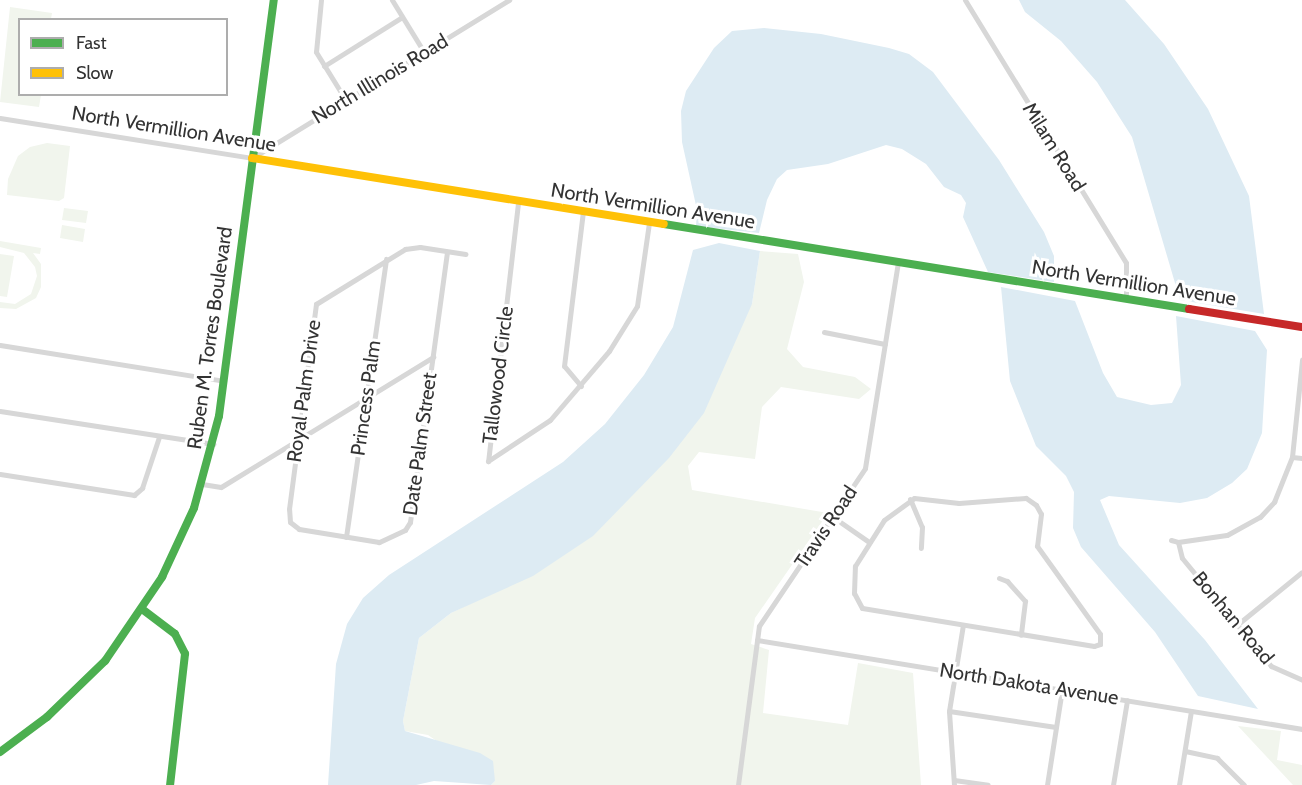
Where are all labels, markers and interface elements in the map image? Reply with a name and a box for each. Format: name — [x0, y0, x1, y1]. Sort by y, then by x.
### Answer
legend — [18, 18, 228, 96]
street label: North Illinois Road — [308, 29, 452, 129]
text: Fast — [76, 32, 107, 54]
text: Slow — [76, 62, 113, 84]
street label: Milam Road — [1017, 98, 1091, 196]
street label: North Vermillion Avenue — [70, 101, 278, 157]
street label: North Vermillion Avenue — [549, 178, 757, 234]
street label: Ruben M. Torres Boulevard — [183, 225, 237, 451]
street label: North Vermillion Avenue — [1030, 255, 1238, 311]
street label: Tallowood Circle — [478, 305, 518, 445]
street label: Royal Palm Drive — [282, 318, 326, 464]
street label: Princess Palm — [346, 339, 386, 457]
street label: Date Palm Street — [398, 371, 442, 517]
street label: Travis Road — [790, 481, 862, 573]
street label: Bonhan Road — [1187, 567, 1279, 669]
street label: North Dakota Avenue — [938, 658, 1120, 710]

